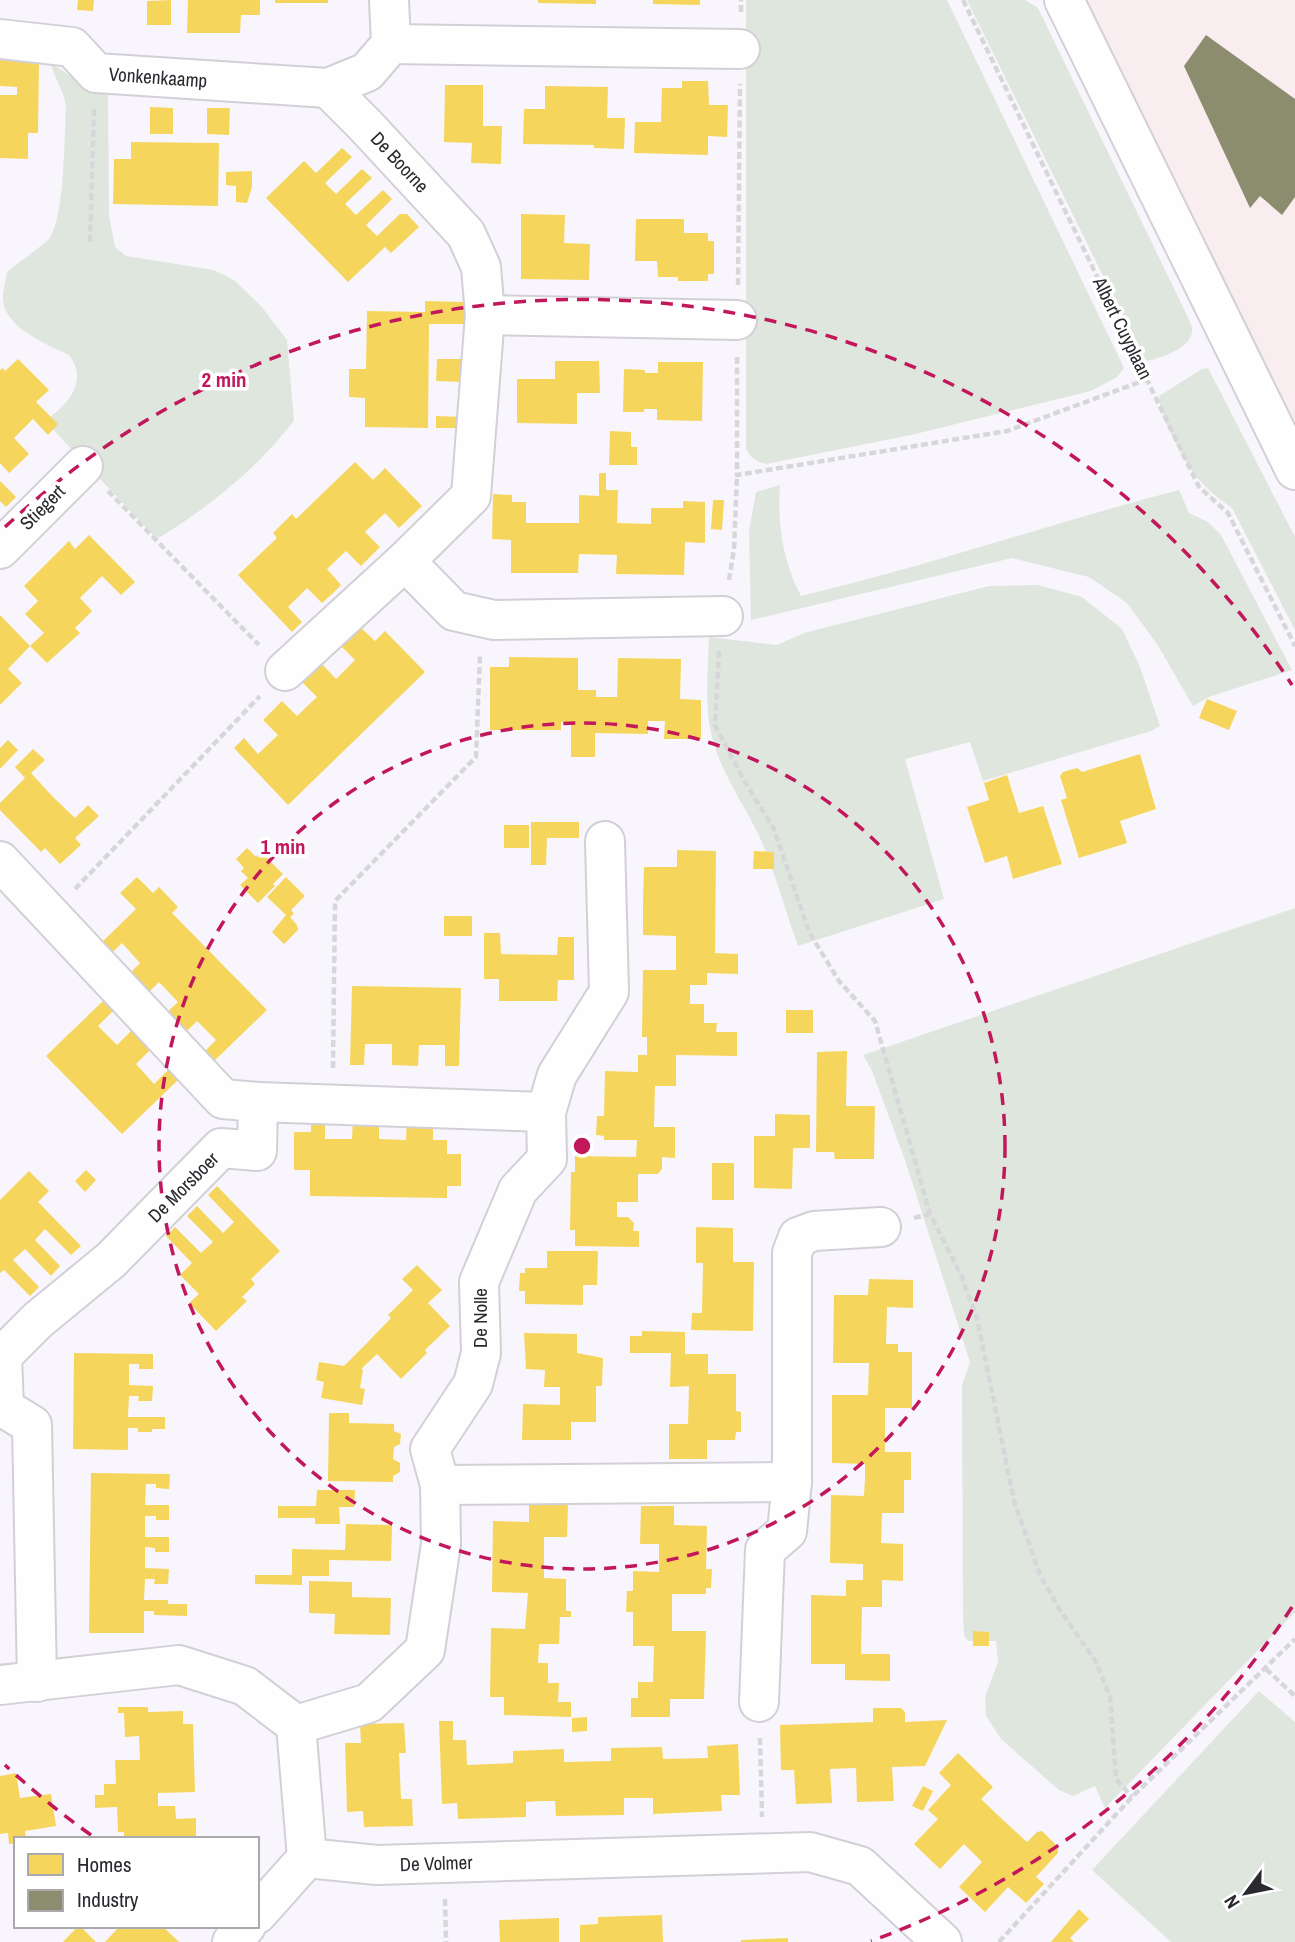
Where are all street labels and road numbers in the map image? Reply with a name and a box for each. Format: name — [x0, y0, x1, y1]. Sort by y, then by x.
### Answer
street label: Vonkenkaamp — [108, 61, 208, 93]
street label: De Boorne — [365, 126, 435, 198]
street label: Albert Cuyplaan — [1087, 272, 1159, 384]
street label: Stiegert — [14, 478, 71, 535]
street label: De Morsboer — [142, 1145, 225, 1228]
street label: De Nolle — [467, 1288, 493, 1348]
street label: De Volmer — [399, 1849, 474, 1877]

